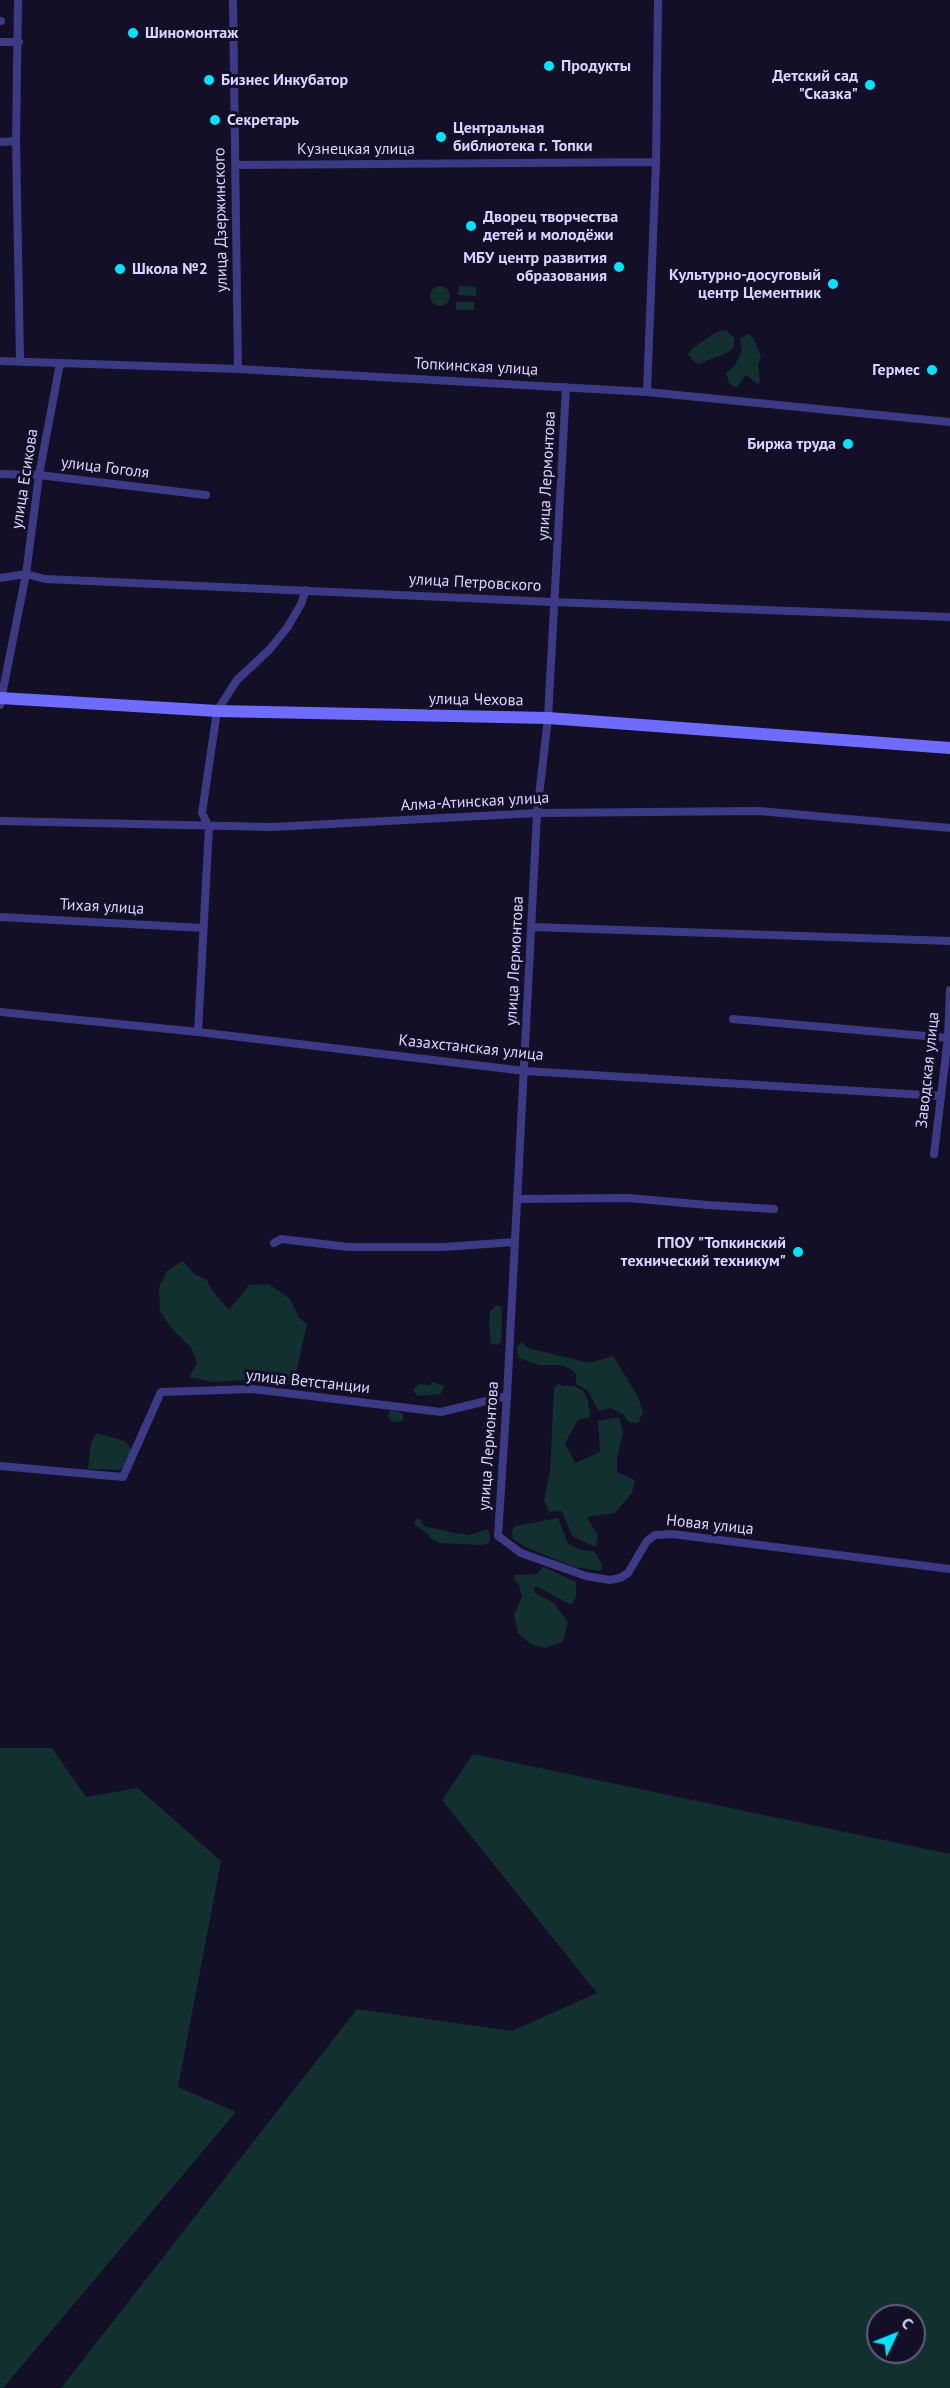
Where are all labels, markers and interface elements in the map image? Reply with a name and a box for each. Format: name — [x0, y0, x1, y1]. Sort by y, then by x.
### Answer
place label: Шиномонтаж — [145, 23, 238, 43]
marker: Шиномонтаж — [126, 26, 140, 40]
place label: Продукты — [561, 56, 631, 76]
marker: Продукты — [542, 59, 556, 73]
place label: Детский сад "Сказка" — [772, 66, 858, 104]
place label: Бизнес Инкубатор — [221, 70, 348, 90]
marker: Бизнес Инкубатор — [202, 73, 216, 87]
marker: Детский сад "Сказка" — [863, 78, 877, 92]
place label: Секретарь — [227, 110, 299, 130]
marker: Секретарь — [208, 113, 222, 127]
place label: Центральная библиотека г. Топки — [453, 118, 592, 156]
marker: Центральная библиотека г. Топки — [434, 130, 448, 144]
street label: Кузнецкая улица — [297, 139, 415, 159]
street label: улица Дзержинского — [210, 147, 232, 293]
place label: Дворец творчества детей и молодёжи — [483, 207, 618, 245]
marker: Дворец творчества детей и молодёжи — [464, 219, 478, 233]
place label: МБУ центр развития образования — [463, 248, 607, 286]
place label: Школа №2 — [132, 259, 208, 279]
marker: МБУ центр развития образования — [612, 260, 626, 274]
marker: Школа №2 — [113, 262, 127, 276]
place label: Культурно-досуговый центр Цементник — [669, 265, 821, 303]
marker: Культурно-досуговый центр Цементник — [826, 277, 840, 291]
street label: Топкинская улица — [413, 354, 539, 380]
place label: Гермес — [872, 360, 920, 380]
marker: Гермес — [925, 363, 939, 377]
street label: улица Лермонтова — [534, 411, 560, 541]
street label: улица Есикова — [8, 427, 42, 531]
place label: Биржа труда — [747, 434, 836, 454]
marker: Биржа труда — [841, 437, 855, 451]
street label: улица Гоголя — [60, 453, 150, 483]
street label: улица Петровского — [408, 570, 542, 596]
street label: улица Чехова — [428, 690, 524, 710]
street label: Алма-Атинская улица — [400, 789, 550, 815]
street label: Тихая улица — [59, 895, 145, 919]
street label: улица Лермонтова — [502, 896, 528, 1026]
street label: Заводская улица — [912, 1011, 944, 1129]
street label: Казахстанская улица — [397, 1031, 545, 1065]
place label: ГПОУ "Топкинский технический техникум" — [621, 1233, 786, 1271]
marker: ГПОУ "Топкинский технический техникум" — [791, 1245, 805, 1259]
street label: улица Ветстанции — [245, 1366, 371, 1398]
street label: улица Лермонтова — [475, 1381, 503, 1511]
street label: Новая улица — [665, 1511, 755, 1539]
north arrow — [866, 2304, 926, 2364]
text: С — [897, 2313, 918, 2333]

